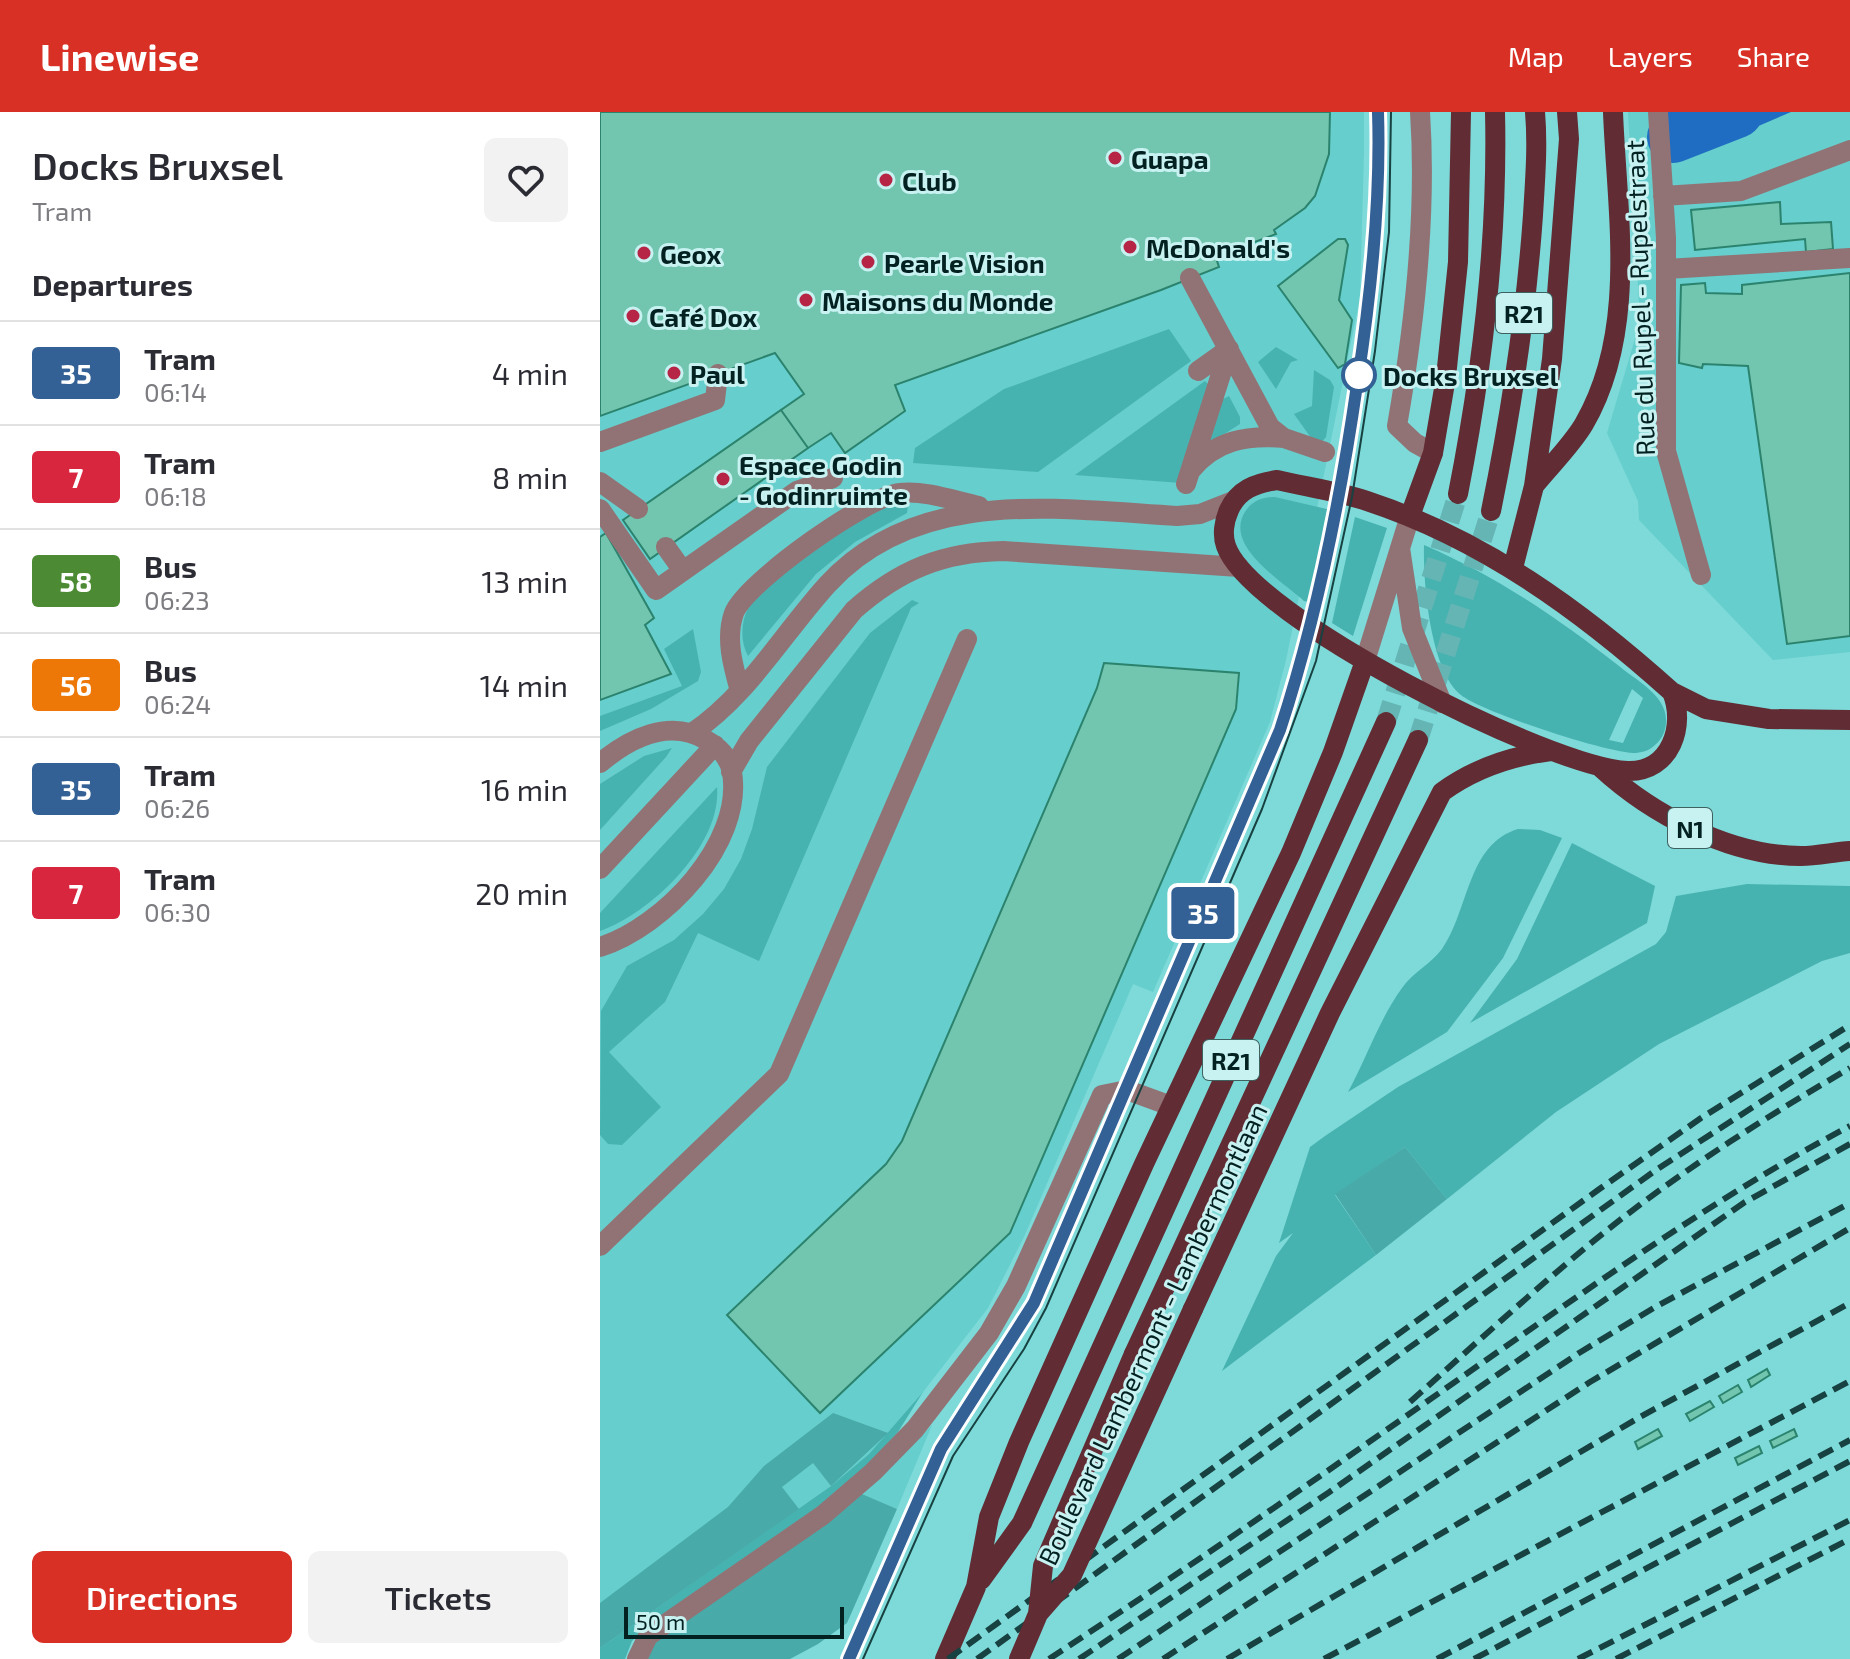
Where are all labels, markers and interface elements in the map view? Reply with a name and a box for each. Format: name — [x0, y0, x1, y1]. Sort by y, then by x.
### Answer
text: Linewise — [40, 33, 199, 79]
text: Map — [1508, 39, 1564, 73]
text: Layers — [1608, 39, 1693, 73]
text: Share — [1737, 39, 1810, 73]
button: heart — [484, 138, 568, 222]
street label: Rue du Rupel - Rupelstraat — [1618, 139, 1660, 456]
text: Docks Bruxsel — [32, 142, 283, 188]
place label: Guapa — [1131, 143, 1209, 174]
marker: Guapa — [1106, 149, 1124, 167]
place label: Club — [902, 165, 957, 196]
marker: Club — [877, 171, 895, 189]
text: Tram — [32, 195, 92, 226]
place label: McDonald's — [1146, 232, 1290, 263]
place label: Geox — [660, 238, 722, 269]
marker: McDonald's — [1121, 238, 1139, 256]
marker: Geox — [635, 244, 653, 262]
place label: Pearle Vision — [884, 247, 1045, 278]
marker: Pearle Vision — [859, 253, 877, 271]
text: Departures — [32, 266, 193, 302]
place label: Maisons du Monde — [822, 285, 1053, 316]
marker: Maisons du Monde — [797, 291, 815, 309]
road number: R21 — [1496, 293, 1552, 333]
place label: Café Dox — [649, 301, 757, 332]
marker: Café Dox — [624, 307, 642, 325]
text: Tram — [144, 340, 216, 376]
text: 4 min — [492, 355, 568, 391]
text: 35 — [60, 356, 92, 390]
place label: Paul — [690, 358, 745, 389]
marker: Docks Bruxsel — [1342, 358, 1376, 392]
place label: Docks Bruxsel — [1383, 360, 1559, 391]
marker: Paul — [665, 364, 683, 382]
text: 06:14 — [144, 376, 207, 407]
text: Tram — [144, 444, 216, 480]
place label: Espace Godin - Godinruimte — [739, 449, 908, 510]
text: 8 min — [492, 459, 568, 495]
text: 7 — [69, 460, 83, 494]
marker: Espace Godin - Godinruimte — [714, 470, 732, 488]
text: 06:18 — [144, 480, 207, 511]
text: Bus — [144, 548, 197, 584]
text: 13 min — [482, 563, 568, 599]
text: 58 — [60, 564, 92, 598]
text: 06:23 — [144, 584, 210, 615]
text: Bus — [144, 652, 197, 688]
text: 14 min — [480, 667, 568, 703]
text: 56 — [60, 668, 92, 702]
text: 06:24 — [144, 688, 211, 719]
text: Tram — [144, 756, 216, 792]
text: 16 min — [481, 771, 568, 807]
text: 35 — [60, 772, 92, 806]
text: 06:26 — [144, 792, 210, 823]
road number: N1 — [1668, 808, 1712, 848]
text: Tram — [144, 860, 216, 896]
text: 20 min — [475, 875, 568, 911]
text: 7 — [69, 876, 83, 910]
line badge: 35 — [1167, 887, 1239, 939]
text: 06:30 — [144, 896, 211, 927]
text: 35 — [1187, 896, 1219, 930]
road number: R21 — [1203, 1040, 1259, 1080]
street label: Boulevard Lambermont - Lambermontlaan — [1031, 1099, 1273, 1569]
button: Directions — [32, 1551, 292, 1643]
button: Tickets — [308, 1551, 568, 1643]
scale bar — [624, 1603, 844, 1639]
text: 50 m — [636, 1608, 685, 1634]

